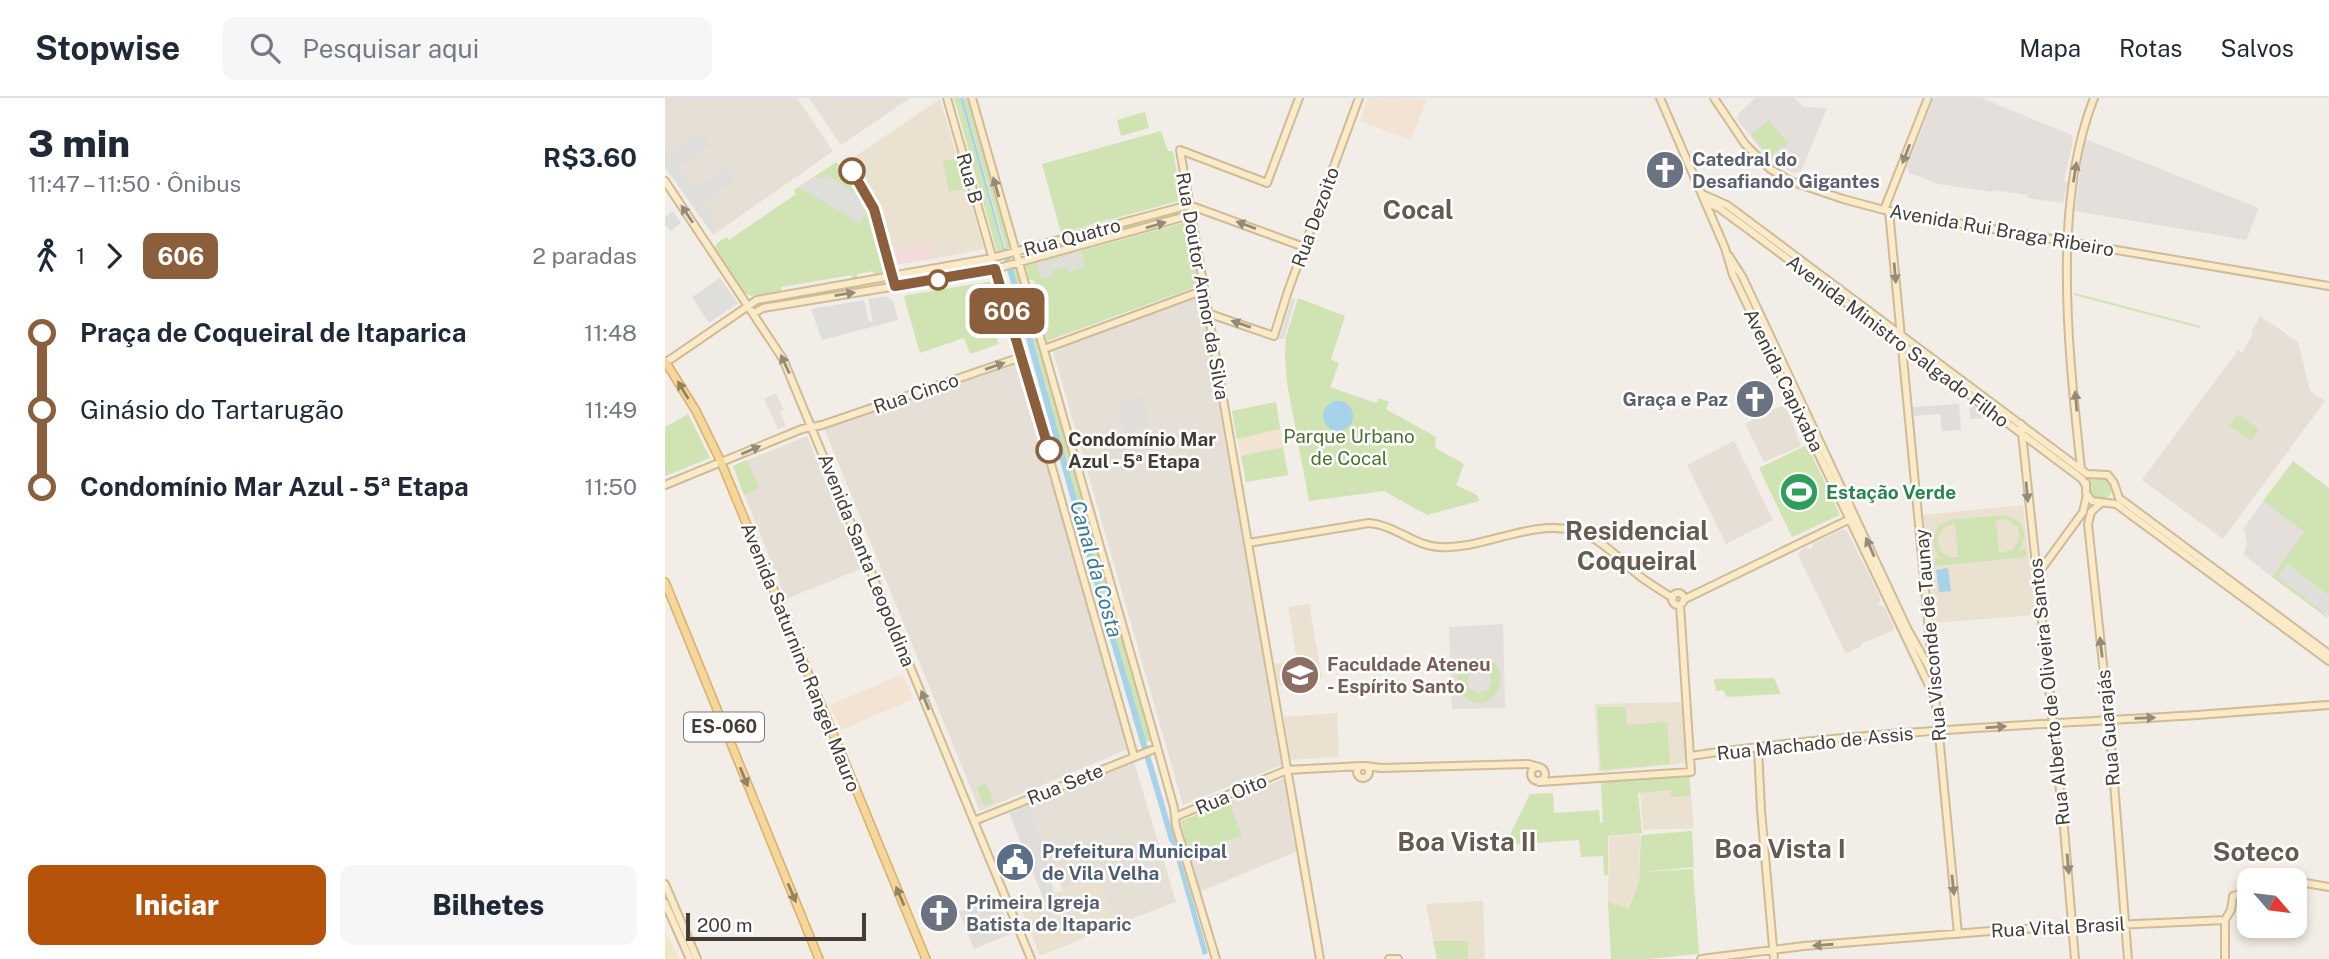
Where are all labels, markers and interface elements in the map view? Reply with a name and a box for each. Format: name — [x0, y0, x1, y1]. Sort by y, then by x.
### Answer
search box — [222, 17, 712, 80]
text: Stopwise — [35, 29, 180, 67]
icon: search — [246, 29, 284, 67]
text: Pesquisar aqui — [302, 33, 479, 64]
text: Mapa — [2019, 34, 2081, 62]
text: Rotas — [2119, 34, 2182, 62]
text: Salvos — [2220, 34, 2294, 62]
text: 3 min — [28, 121, 130, 166]
text: R$3.60 — [543, 142, 637, 173]
one-way arrow — [1901, 144, 1912, 165]
place label: Catedral do Desafiando Gigantes — [1692, 148, 1880, 192]
church icon: Catedral do Desafiando Gigantes — [1644, 149, 1686, 191]
street label: Rua B — [952, 150, 988, 206]
unlabelled marker — [839, 158, 865, 184]
one-way arrow — [2070, 161, 2081, 183]
street label: Rua Dezoito — [1287, 164, 1343, 270]
text: 11:47 – 11:50 · Ônibus — [28, 170, 241, 197]
street label: Rua Doutor Annor da Silva — [1172, 170, 1234, 402]
one-way arrow — [991, 176, 1001, 197]
district label: Cocal — [1382, 194, 1454, 225]
street label: Avenida Rui Braga Ribeiro — [1888, 199, 2116, 261]
one-way arrow — [680, 205, 694, 223]
street label: Rua Quatro — [1021, 213, 1123, 261]
one-way arrow — [1146, 219, 1167, 229]
one-way arrow — [1236, 220, 1257, 231]
icon: walk — [28, 237, 66, 275]
icon: forward — [95, 237, 133, 275]
text: 1 — [76, 242, 85, 269]
text: 606 — [157, 242, 204, 270]
text: 2 paradas — [532, 242, 637, 269]
street label: Avenida Ministro Salgado Filho — [1783, 250, 2013, 432]
one-way arrow — [1890, 262, 1901, 284]
unlabelled marker — [928, 270, 948, 290]
one-way arrow — [834, 288, 856, 299]
line badge: 606 — [967, 288, 1047, 334]
text: 606 — [983, 297, 1031, 325]
street label: Avenida Capixaba — [1740, 305, 1828, 455]
text: Praça de Coqueiral de Itaparica — [80, 317, 466, 348]
text: 11:48 — [584, 319, 637, 346]
one-way arrow — [1230, 319, 1251, 329]
one-way arrow — [780, 354, 791, 375]
one-way arrow — [985, 360, 1006, 371]
street label: Rua Cinco — [870, 368, 962, 418]
church icon: Graça e Paz — [1734, 378, 1776, 420]
one-way arrow — [677, 380, 690, 399]
place label: Graça e Paz — [1622, 388, 1728, 410]
one-way arrow — [2070, 390, 2081, 412]
text: Ginásio do Tartarugão — [80, 394, 344, 425]
text: 11:49 — [584, 396, 637, 423]
park label: Parque Urbano de Cocal — [1283, 425, 1415, 469]
place label: Condomínio Mar Azul - 5ª Etapa — [1068, 428, 1216, 472]
marker: Condomínio Mar Azul - 5ª Etapa — [1036, 437, 1062, 463]
one-way arrow — [741, 445, 762, 456]
street label: Avenida Santa Leopoldina — [814, 450, 920, 670]
text: Condomínio Mar Azul - 5ª Etapa — [80, 471, 469, 502]
sports icon: Estação Verde — [1778, 471, 1820, 513]
text: 11:50 — [584, 473, 637, 500]
place label: Estação Verde — [1826, 481, 1956, 503]
one-way arrow — [2022, 481, 2033, 503]
water label: Canal da Costa — [1065, 497, 1128, 640]
district label: Residencial Coqueiral — [1565, 515, 1709, 576]
street label: Avenida Saturnino Rangel Mauro — [737, 519, 865, 795]
street label: Rua Visconde de Taunay — [1910, 528, 1950, 742]
one-way arrow — [1865, 536, 1876, 557]
street label: Rua Alberto de Oliveira Santos — [2024, 557, 2074, 827]
one-way arrow — [2095, 636, 2106, 658]
place label: Faculdade Ateneu - Espírito Santo — [1327, 653, 1491, 697]
school or university icon: Faculdade Ateneu - Espírito Santo — [1279, 654, 1321, 696]
street label: Rua Guarajás — [2092, 669, 2124, 787]
one-way arrow — [919, 690, 930, 711]
road number: ES-060 — [684, 712, 764, 742]
one-way arrow — [2134, 713, 2156, 724]
one-way arrow — [1985, 721, 2007, 732]
street label: Rua Machado de Assis — [1716, 722, 1914, 764]
street label: Rua Sete — [1024, 759, 1106, 809]
one-way arrow — [739, 767, 750, 788]
street label: Rua Oito — [1192, 769, 1270, 819]
district label: Boa Vista II — [1397, 826, 1537, 857]
district label: Boa Vista I — [1714, 833, 1846, 864]
district label: Soteco — [2213, 836, 2299, 867]
place label: Prefeitura Municipal de Vila Velha — [1042, 840, 1227, 884]
public building icon: Prefeitura Municipal de Vila Velha — [994, 841, 1036, 883]
one-way arrow — [2062, 854, 2073, 876]
button: Iniciar — [28, 865, 326, 945]
button: Bilhetes — [340, 865, 637, 945]
north arrow — [2237, 868, 2307, 938]
map controls — [2237, 868, 2307, 938]
one-way arrow — [1948, 875, 1959, 897]
one-way arrow — [787, 883, 798, 904]
one-way arrow — [895, 885, 906, 906]
place label: Primeira Igreja Batista de Itaparic — [966, 891, 1132, 935]
church icon: Primeira Igreja Batista de Itaparic — [918, 892, 960, 934]
scale bar — [686, 910, 866, 942]
street label: Rua Vital Brasil — [1990, 912, 2126, 942]
text: 200 m — [697, 914, 753, 936]
one-way arrow — [1812, 940, 1834, 951]

